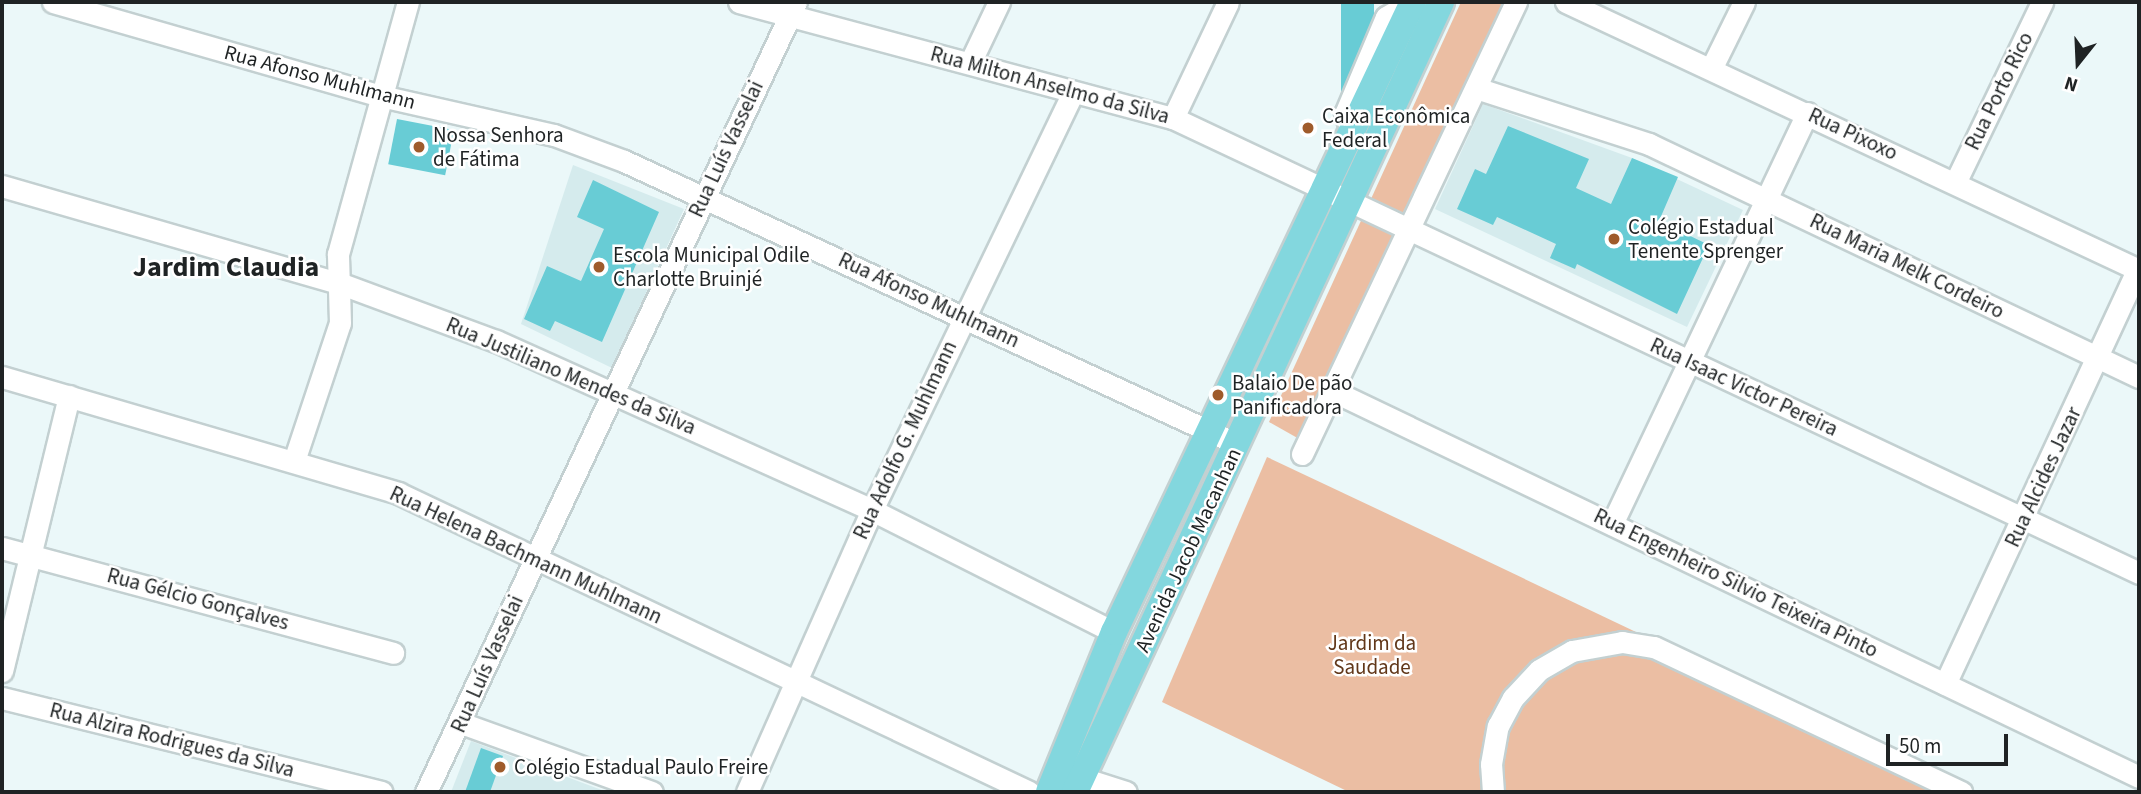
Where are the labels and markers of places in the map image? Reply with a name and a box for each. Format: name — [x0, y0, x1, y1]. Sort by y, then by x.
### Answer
place label: Caixa Econômica Federal — [1322, 103, 1470, 153]
marker: Caixa Econômica Federal — [1300, 120, 1316, 136]
place label: Nossa Senhora de Fátima — [433, 122, 564, 172]
marker: Nossa Senhora de Fátima — [411, 139, 427, 155]
place label: Colégio Estadual Tenente Sprenger — [1628, 214, 1783, 264]
marker: Colégio Estadual Tenente Sprenger — [1606, 231, 1622, 247]
place label: Escola Municipal Odile Charlotte Bruinjé — [613, 242, 810, 292]
marker: Escola Municipal Odile Charlotte Bruinjé — [591, 259, 607, 275]
place label: Balaio De pão Panificadora — [1232, 370, 1352, 420]
marker: Balaio De pão Panificadora — [1210, 387, 1226, 403]
place label: Colégio Estadual Paulo Freire — [514, 754, 768, 780]
marker: Colégio Estadual Paulo Freire — [492, 759, 508, 775]

